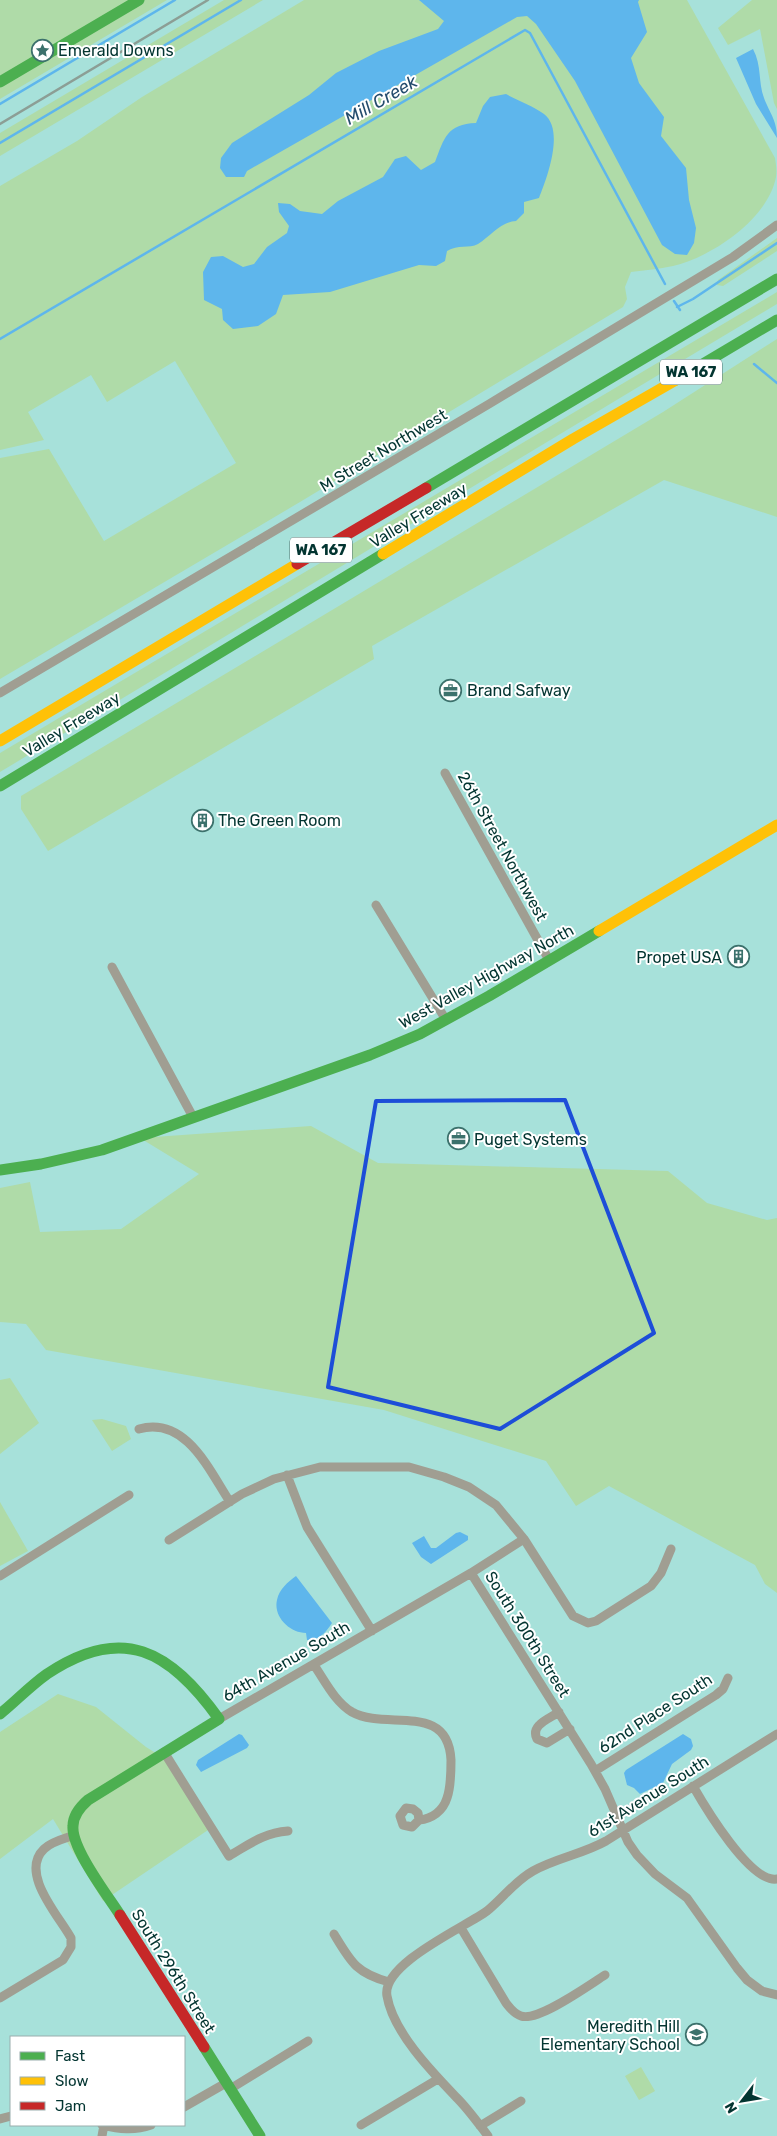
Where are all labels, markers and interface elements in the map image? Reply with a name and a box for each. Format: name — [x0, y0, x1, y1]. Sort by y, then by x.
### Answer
place icon: Emerald Downs — [30, 38, 54, 62]
place label: Emerald Downs — [58, 41, 174, 60]
water label: Mill Creek — [341, 70, 422, 130]
road number: WA 167 — [660, 360, 722, 384]
street label: M Street Northwest — [316, 405, 450, 496]
street label: Valley Freeway — [366, 479, 470, 552]
road number: WA 167 — [290, 538, 352, 562]
office icon: Brand Safway — [439, 678, 463, 702]
place label: Brand Safway — [467, 681, 571, 700]
street label: Valley Freeway — [19, 688, 123, 761]
street label: 26th Street Northwest — [454, 768, 551, 924]
building icon: The Green Room — [190, 808, 214, 832]
place label: The Green Room — [218, 811, 341, 830]
street label: West Valley Highway North — [396, 920, 577, 1032]
building icon: Propet USA — [726, 945, 750, 969]
place label: Propet USA — [636, 948, 722, 967]
office icon: Puget Systems — [446, 1127, 470, 1151]
place label: Puget Systems — [474, 1130, 587, 1149]
street label: South 300th Street — [481, 1568, 574, 1701]
street label: 64th Avenue South — [219, 1617, 353, 1706]
street label: 62nd Place South — [595, 1670, 716, 1757]
street label: 61st Avenue South — [584, 1752, 712, 1841]
street label: South 296th Street — [128, 1905, 220, 2037]
place label: Meredith Hill Elementary School — [540, 2017, 680, 2054]
school or university icon: Meredith Hill Elementary School — [684, 2023, 708, 2047]
legend — [10, 2036, 185, 2126]
text: Fast — [55, 2047, 85, 2065]
text: Slow — [55, 2072, 88, 2090]
north arrow — [717, 2076, 767, 2126]
text: Jam — [55, 2097, 86, 2115]
text: N — [721, 2099, 741, 2116]

